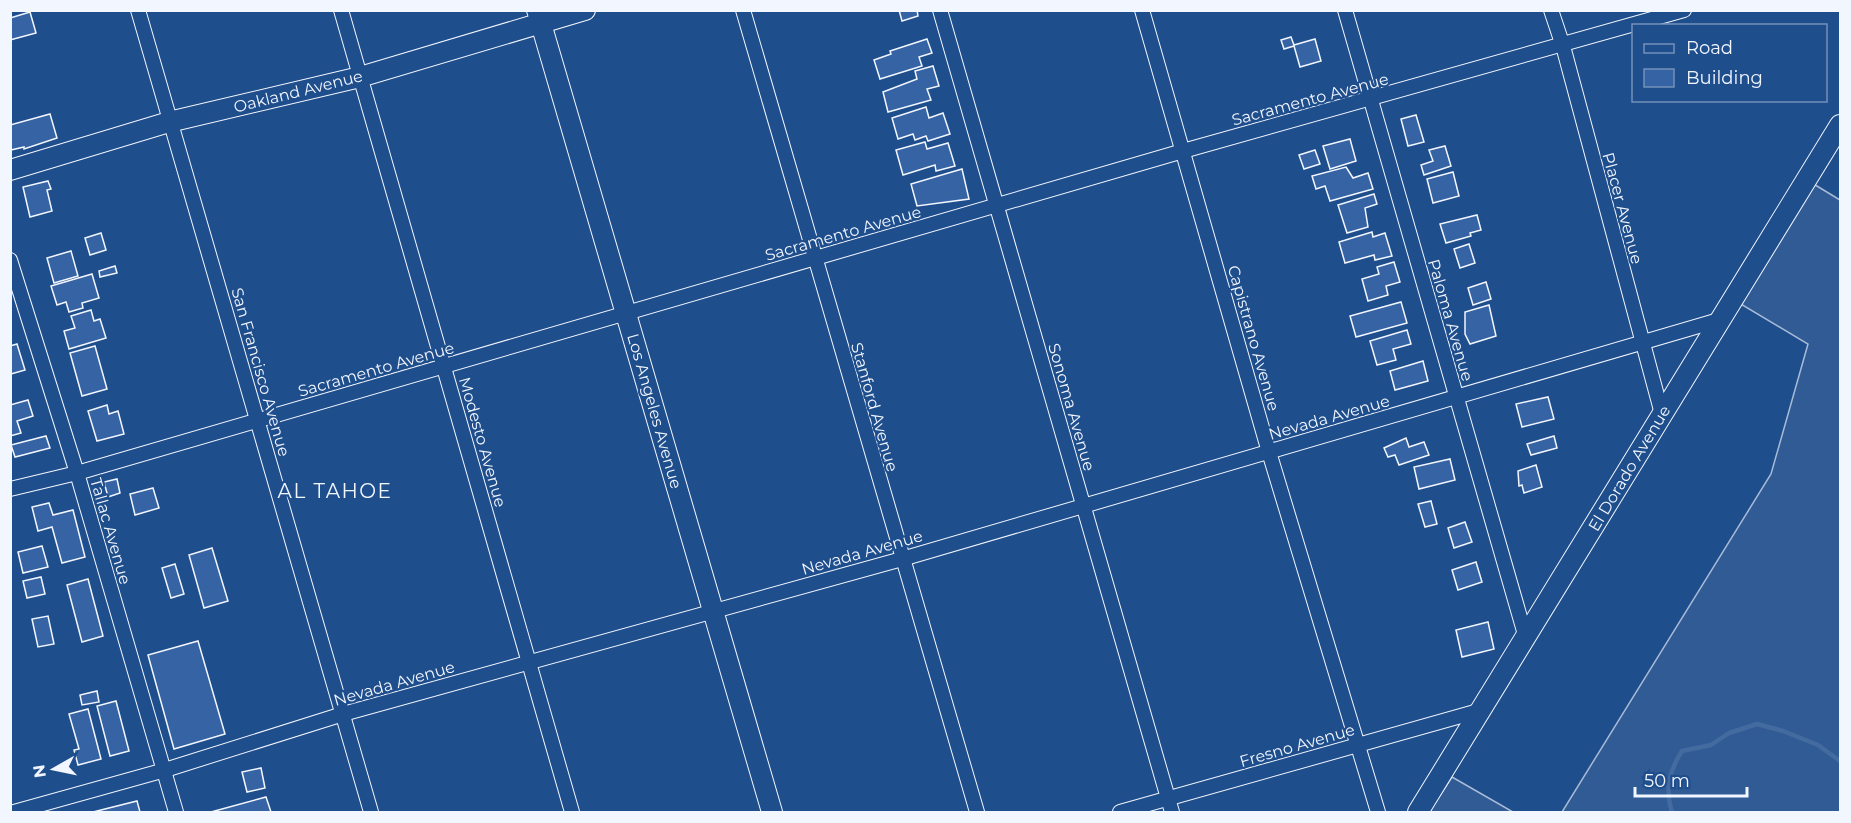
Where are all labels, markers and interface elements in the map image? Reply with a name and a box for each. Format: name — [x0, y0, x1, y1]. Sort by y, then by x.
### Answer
legend — [1632, 24, 1827, 102]
text: Road — [1686, 37, 1733, 59]
street label: Oakland Avenue — [232, 66, 365, 117]
text: Building — [1686, 67, 1763, 89]
street label: Sacramento Avenue — [1230, 69, 1391, 130]
street label: Placer Avenue — [1598, 150, 1647, 266]
street label: Sacramento Avenue — [763, 202, 923, 265]
street label: Paloma Avenue — [1424, 257, 1477, 383]
street label: Capistrano Avenue — [1224, 263, 1283, 413]
street label: San Francisco Avenue — [227, 286, 294, 459]
street label: Los Angeles Avenue — [623, 331, 686, 491]
street label: Sacramento Avenue — [296, 338, 456, 401]
street label: Stanford Avenue — [847, 340, 902, 474]
street label: Sonoma Avenue — [1044, 341, 1099, 473]
street label: Modesto Avenue — [455, 375, 510, 509]
street label: Nevada Avenue — [1266, 391, 1392, 444]
street label: El Dorado Avenue — [1584, 402, 1674, 534]
street label: Tallac Avenue — [86, 476, 135, 587]
district label: AL TAHOE — [278, 479, 392, 503]
street label: Nevada Avenue — [799, 526, 925, 579]
street label: Nevada Avenue — [331, 657, 457, 710]
street label: Fresno Avenue — [1237, 720, 1357, 771]
north arrow — [24, 739, 84, 799]
scale bar — [1635, 760, 1748, 798]
text: N — [29, 763, 50, 779]
text: 50 m — [1644, 770, 1690, 792]

